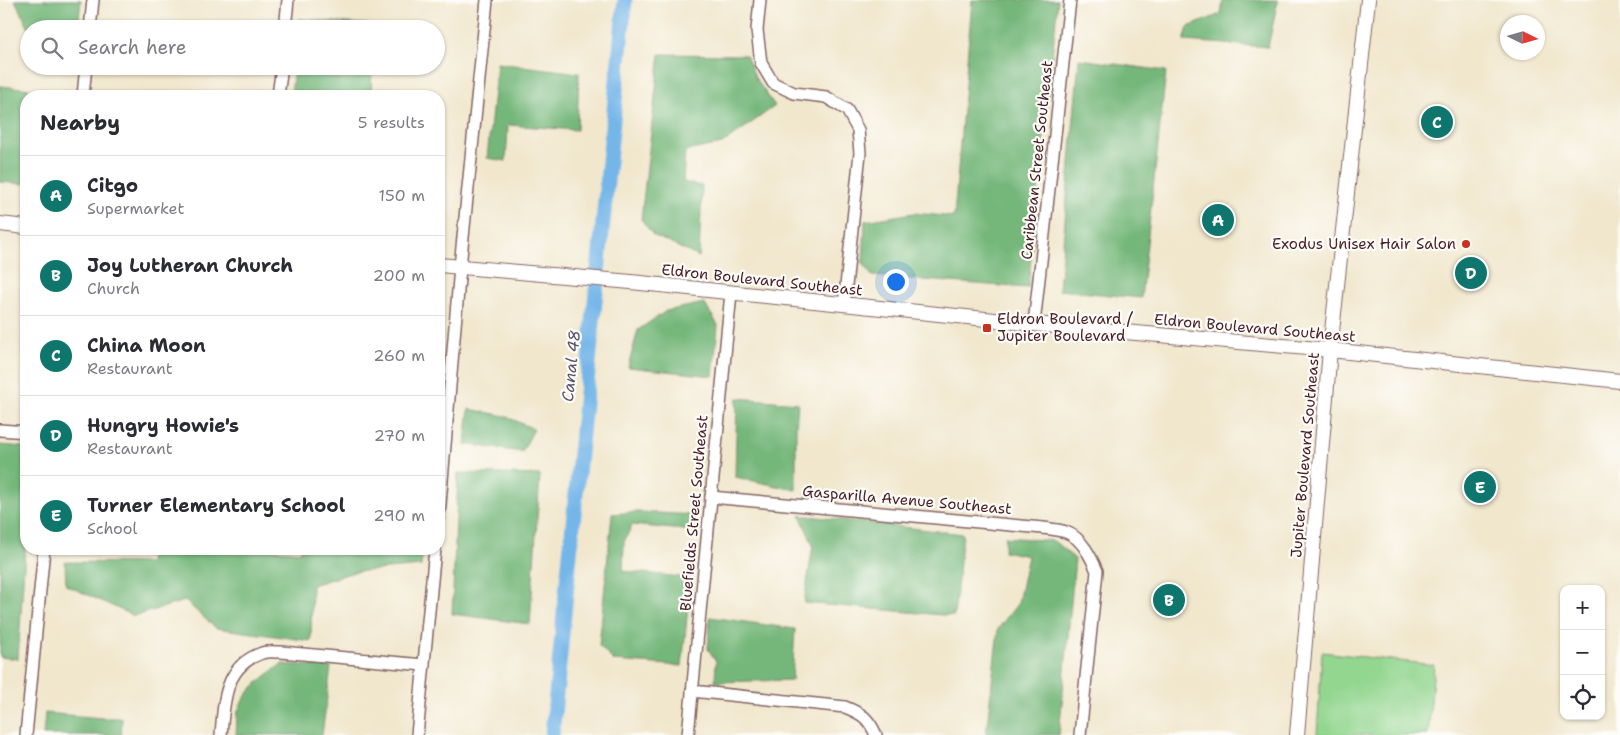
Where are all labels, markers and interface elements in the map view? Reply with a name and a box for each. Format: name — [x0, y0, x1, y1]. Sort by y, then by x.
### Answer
north arrow — [1500, 15, 1545, 60]
search box — [20, 20, 445, 75]
icon: search — [38, 34, 66, 62]
text: Search here — [78, 35, 187, 60]
street label: Caribbean Street Southeast — [1017, 59, 1057, 261]
pin: C — [1421, 103, 1453, 141]
text: Nearby — [40, 109, 120, 137]
text: 5 results — [358, 112, 425, 133]
text: Citgo — [87, 173, 138, 198]
text: A — [50, 185, 62, 206]
text: 150 m — [378, 185, 425, 206]
text: Supermarket — [87, 198, 184, 219]
pin: A — [1202, 201, 1234, 239]
place label: Exodus Unisex Hair Salon — [1272, 234, 1456, 254]
marker: Exodus Unisex Hair Salon — [1460, 238, 1472, 250]
text: Joy Lutheran Church — [87, 253, 293, 278]
pin: D — [1455, 254, 1487, 292]
street label: Eldron Boulevard Southeast — [660, 259, 864, 301]
text: B — [51, 265, 61, 286]
text: 200 m — [373, 265, 425, 286]
your location — [883, 269, 909, 295]
text: Church — [87, 278, 140, 299]
place label: Eldron Boulevard / Jupiter Boulevard — [997, 309, 1134, 346]
street label: Eldron Boulevard Southeast — [1153, 309, 1357, 347]
marker: Eldron Boulevard / Jupiter Boulevard — [981, 322, 993, 334]
water label: Canal 48 — [557, 329, 585, 403]
text: China Moon — [87, 333, 206, 358]
text: C — [51, 345, 61, 366]
text: 260 m — [373, 345, 425, 366]
street label: Jupiter Boulevard Southeast — [1286, 351, 1324, 559]
text: Restaurant — [87, 358, 173, 379]
text: Hungry Howie's — [87, 413, 239, 438]
street label: Bluefields Street Southeast — [675, 414, 713, 612]
text: D — [50, 425, 62, 446]
text: 270 m — [374, 425, 425, 446]
text: Restaurant — [87, 438, 173, 459]
pin: E — [1464, 468, 1496, 506]
street label: Gasparilla Avenue Southeast — [801, 481, 1013, 519]
text: Turner Elementary School — [87, 493, 345, 518]
text: E — [51, 505, 61, 526]
text: 290 m — [373, 505, 425, 526]
text: School — [87, 518, 137, 539]
pin: B — [1153, 581, 1185, 619]
map controls — [1560, 585, 1605, 720]
button: + — [1560, 585, 1605, 630]
button: − — [1560, 630, 1605, 675]
button: locate — [1560, 675, 1605, 720]

